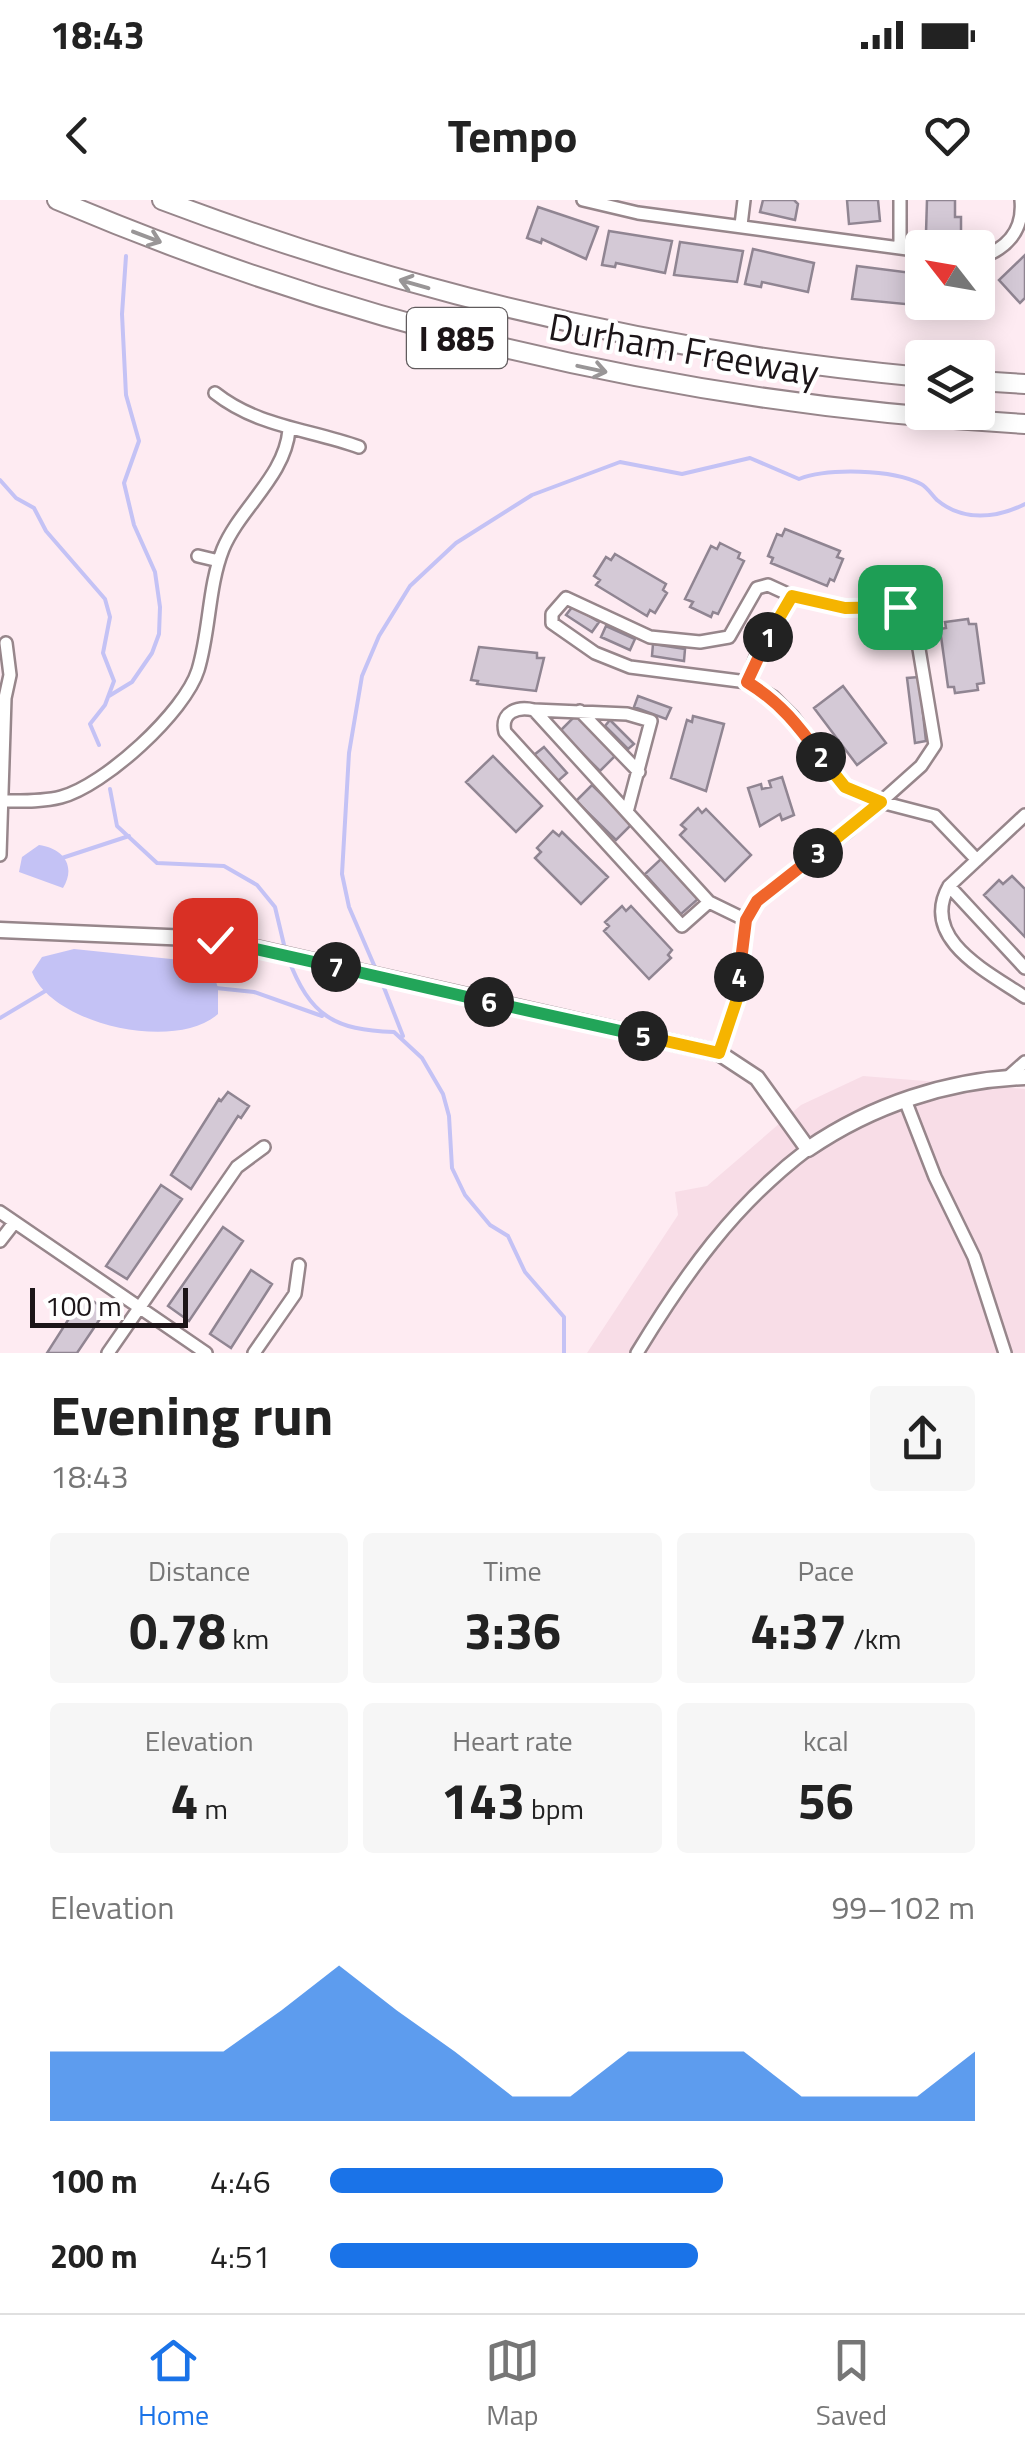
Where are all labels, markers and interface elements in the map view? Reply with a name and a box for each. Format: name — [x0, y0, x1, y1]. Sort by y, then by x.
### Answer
text: 18:43 — [50, 6, 145, 64]
text: Tempo — [448, 101, 577, 169]
icon: back — [50, 108, 105, 163]
icon: heart — [920, 108, 975, 163]
one-way arrow — [131, 229, 162, 247]
north arrow — [905, 230, 995, 320]
map controls — [905, 230, 995, 430]
one-way arrow — [399, 274, 430, 293]
street label: Durham Freeway — [544, 297, 824, 401]
road number: I 885 — [407, 308, 507, 368]
button: layers — [905, 340, 995, 430]
one-way arrow — [576, 360, 608, 379]
pin — [858, 565, 943, 650]
icon: arrive — [873, 580, 928, 635]
pin: 1 — [743, 612, 793, 662]
text: 1 — [760, 615, 776, 658]
pin: 2 — [796, 732, 846, 782]
text: 2 — [813, 735, 829, 778]
pin: 3 — [793, 828, 843, 878]
text: 3 — [810, 831, 826, 874]
pin — [173, 898, 258, 983]
icon: check — [188, 913, 243, 968]
pin: 7 — [311, 942, 361, 992]
text: 7 — [328, 945, 344, 988]
pin: 4 — [714, 952, 764, 1002]
text: 4 — [731, 955, 747, 998]
pin: 6 — [464, 977, 514, 1027]
text: 6 — [481, 980, 497, 1023]
pin: 5 — [618, 1011, 668, 1061]
text: 5 — [635, 1014, 651, 1057]
scale bar — [30, 1283, 188, 1328]
text: 100 m — [45, 1284, 122, 1327]
text: Evening run — [50, 1373, 333, 1456]
button: share — [870, 1386, 975, 1491]
text: 18:43 — [50, 1452, 129, 1500]
text: Distance — [148, 1549, 250, 1592]
text: Time — [483, 1549, 542, 1592]
text: Pace — [797, 1549, 854, 1592]
text: 0.78 — [129, 1592, 226, 1668]
text: 3:36 — [464, 1592, 561, 1668]
text: 4:37 — [750, 1592, 847, 1668]
text: km — [226, 1617, 269, 1660]
text: /km — [847, 1617, 902, 1660]
text: Elevation — [145, 1719, 254, 1762]
text: Heart rate — [452, 1719, 573, 1762]
text: kcal — [803, 1719, 849, 1762]
text: 4 — [170, 1762, 198, 1838]
text: 143 — [441, 1762, 525, 1838]
text: 56 — [798, 1762, 854, 1838]
text: m — [198, 1787, 228, 1830]
text: bpm — [525, 1787, 584, 1830]
text: Elevation — [50, 1883, 174, 1931]
text: 99–102 m — [831, 1883, 975, 1931]
text: 100 m — [50, 2157, 138, 2205]
text: 4:46 — [210, 2157, 271, 2205]
text: 200 m — [50, 2232, 138, 2280]
text: 4:51 — [210, 2232, 271, 2280]
tab: Home — [138, 2333, 209, 2436]
tab: Map — [485, 2333, 540, 2436]
tab: Saved — [816, 2333, 887, 2436]

